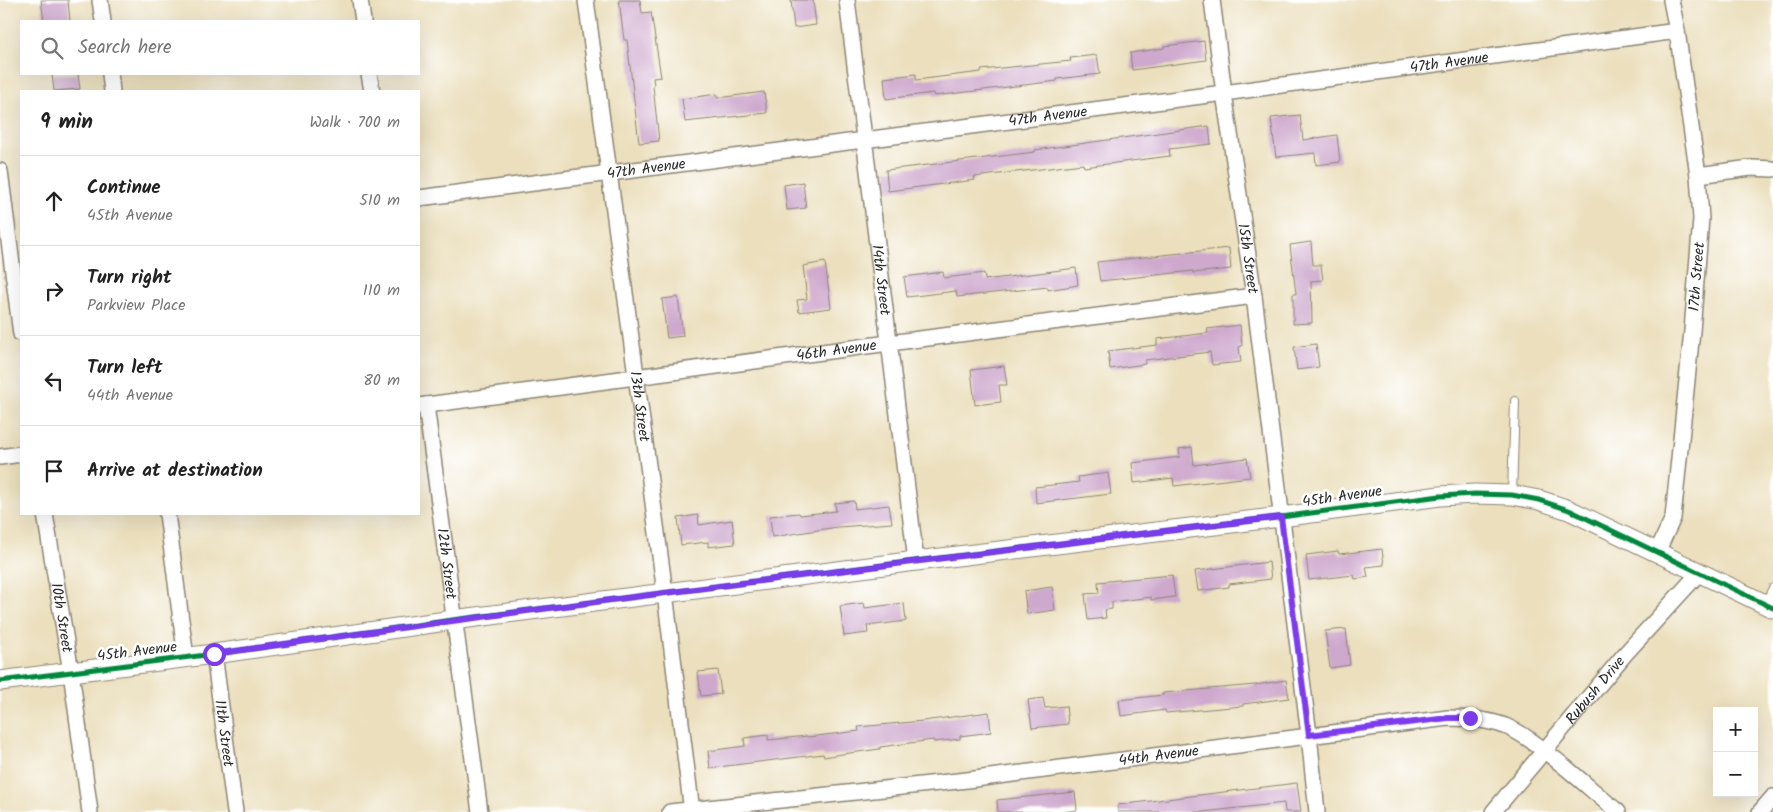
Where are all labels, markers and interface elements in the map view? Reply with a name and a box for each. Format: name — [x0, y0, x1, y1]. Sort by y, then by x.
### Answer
search box — [20, 20, 420, 75]
text: Search here — [78, 33, 172, 63]
icon: search — [38, 34, 66, 62]
street label: 47th Avenue — [1408, 46, 1490, 80]
street label: 47th Avenue — [1007, 100, 1089, 134]
text: 9 min — [40, 106, 93, 139]
text: Walk · 700 m — [309, 110, 400, 135]
street label: 47th Avenue — [605, 152, 687, 186]
text: Continue — [87, 173, 160, 203]
icon: ahead — [40, 187, 68, 215]
text: 510 m — [359, 188, 400, 213]
text: 45th Avenue — [87, 203, 173, 228]
street label: 15th Street — [1230, 222, 1265, 296]
street label: 17th Street — [1683, 241, 1712, 312]
street label: 14th Street — [864, 243, 897, 317]
text: Turn right — [87, 263, 172, 293]
icon: right — [40, 277, 68, 305]
text: 110 m — [363, 278, 400, 303]
text: Parkview Place — [87, 293, 185, 318]
street label: 46th Avenue — [795, 334, 878, 368]
text: Turn left — [87, 353, 162, 383]
icon: left — [40, 367, 68, 395]
text: 80 m — [363, 368, 400, 393]
street label: 13th Street — [623, 370, 656, 444]
text: 44th Avenue — [87, 383, 173, 408]
text: Arrive at destination — [87, 456, 263, 486]
icon: arrive — [40, 457, 68, 485]
street label: 45th Avenue — [1301, 479, 1384, 514]
street label: 12th Street — [429, 527, 463, 601]
street label: 10th Street — [44, 581, 79, 655]
street label: 45th Avenue — [96, 635, 179, 669]
route start — [203, 643, 226, 666]
street label: Rubush Drive — [1560, 651, 1632, 730]
street label: 11th Street — [207, 698, 240, 769]
route end — [1459, 707, 1482, 730]
map controls — [1713, 707, 1758, 797]
button: + — [1713, 707, 1758, 752]
street label: 44th Avenue — [1117, 739, 1201, 773]
button: − — [1713, 752, 1758, 797]

